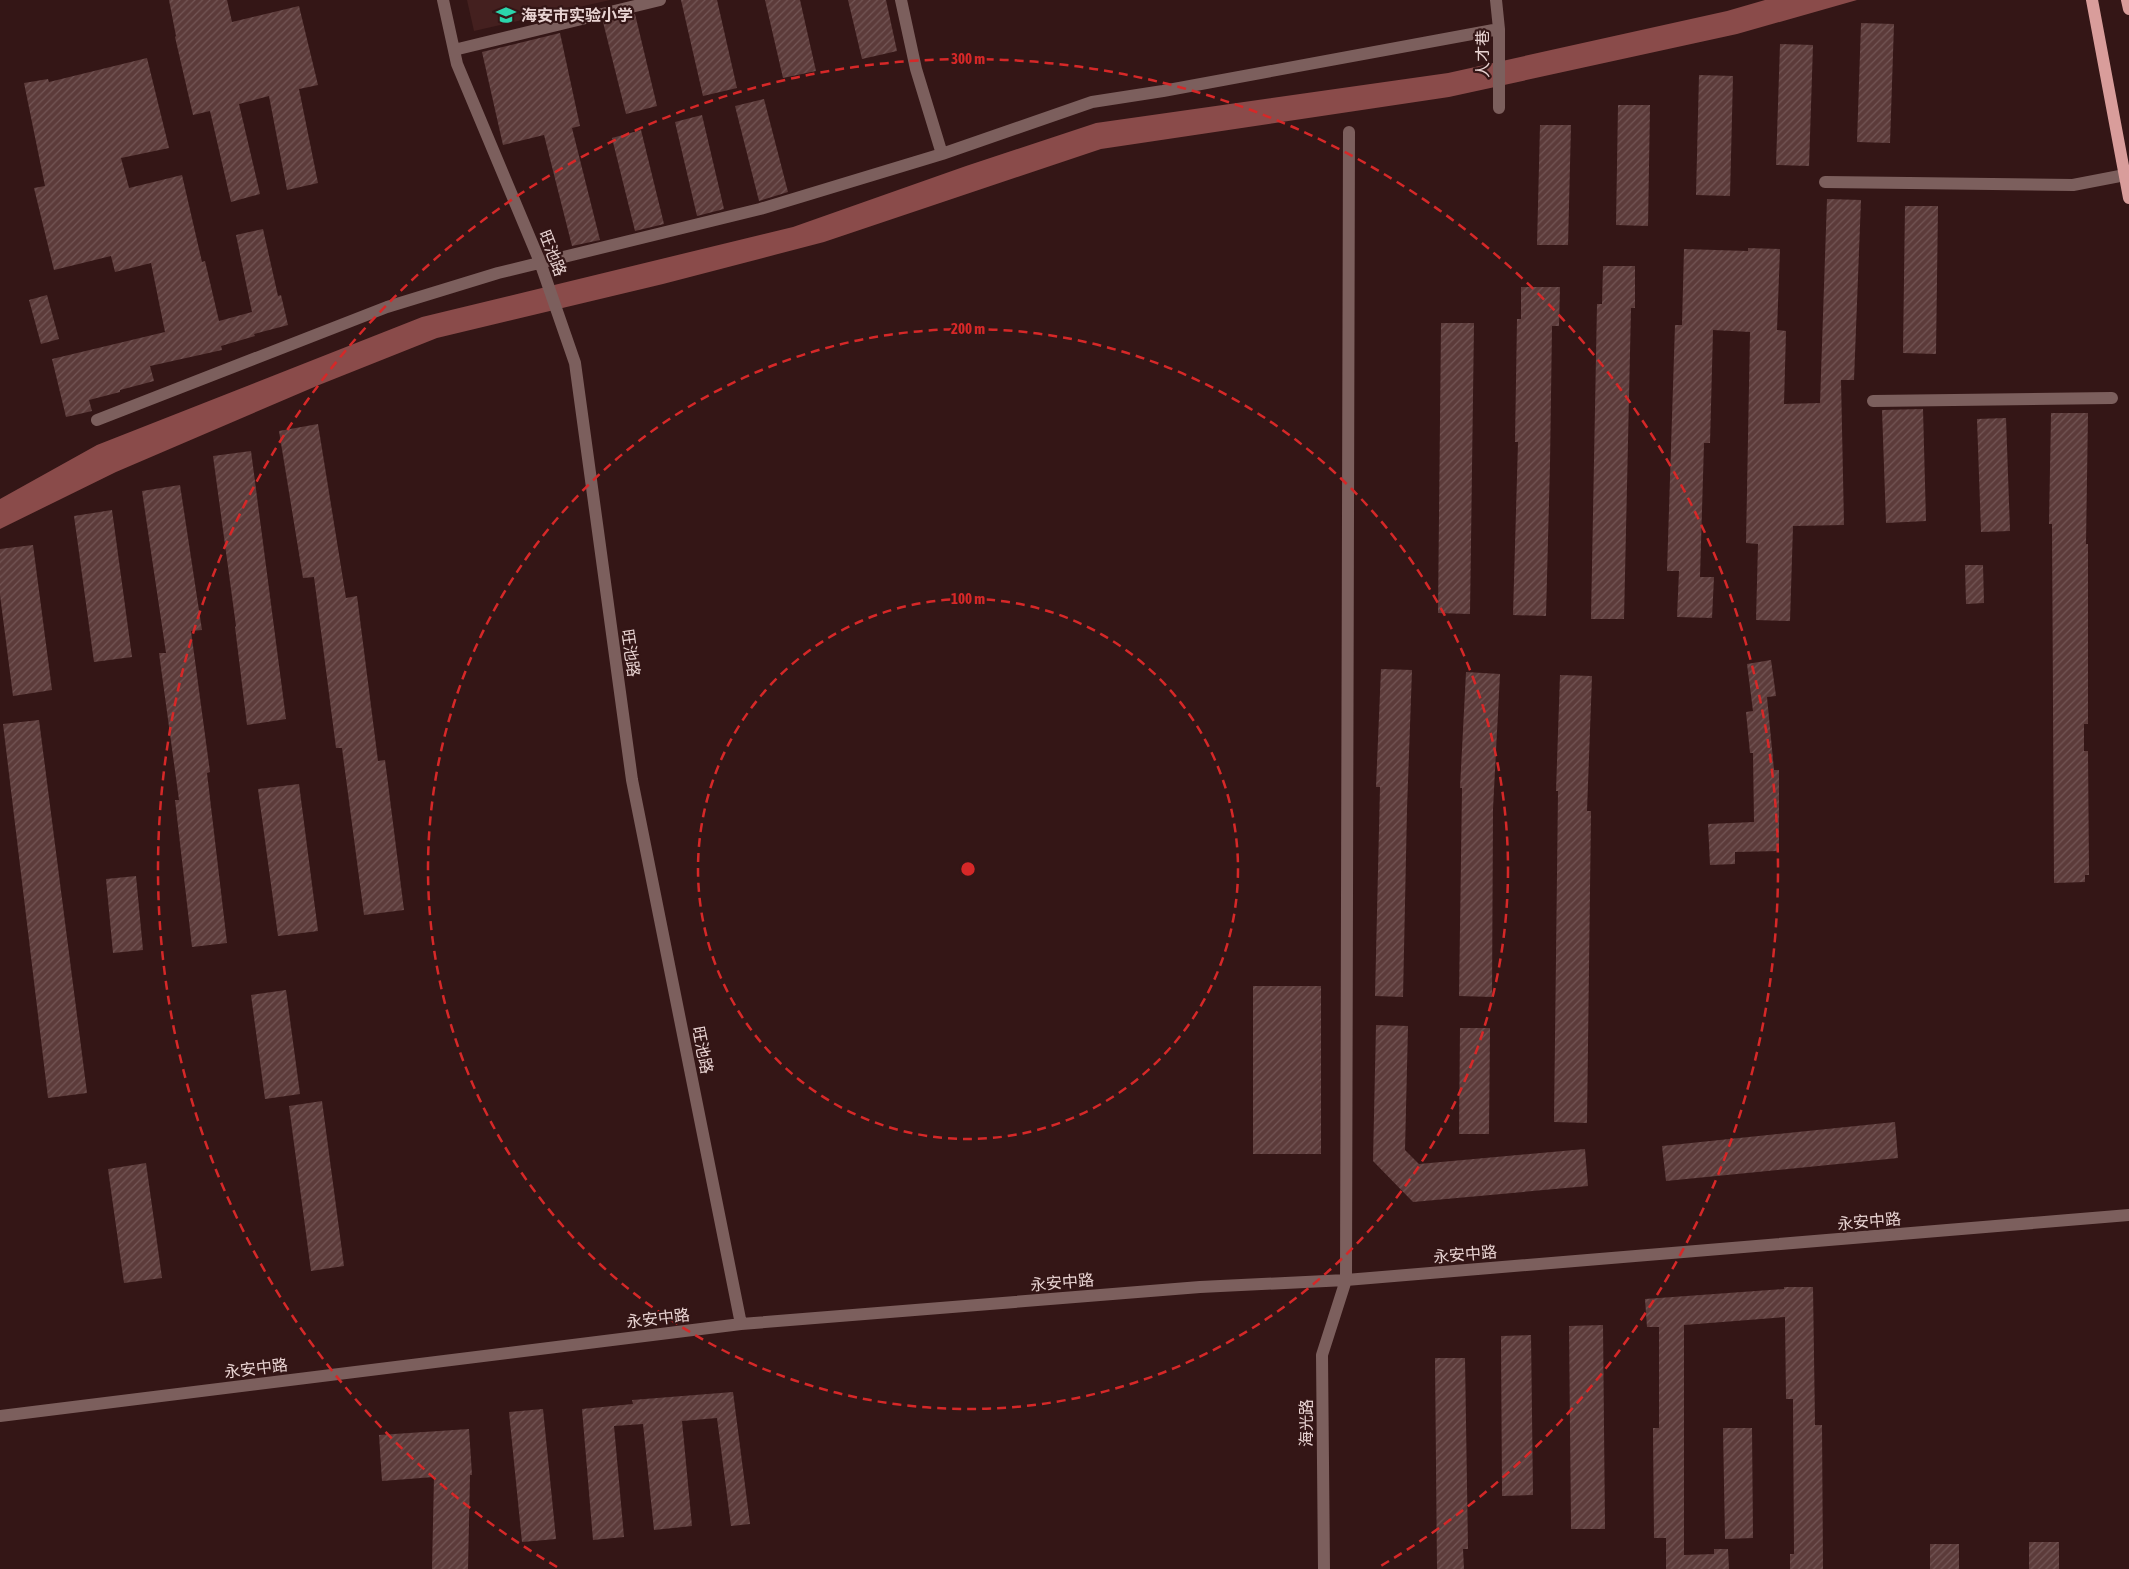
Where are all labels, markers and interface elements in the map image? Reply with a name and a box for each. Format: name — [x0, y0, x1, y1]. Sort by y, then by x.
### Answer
school or university icon: 海安市实验小学 — [495, 4, 517, 26]
place label: 海安市实验小学 — [521, 6, 633, 24]
street label: 人才巷 — [1473, 30, 1491, 78]
text: 300 m — [951, 50, 985, 67]
street label: 旺池路 — [536, 227, 570, 279]
text: 200 m — [951, 320, 985, 337]
text: 100 m — [951, 590, 985, 607]
street label: 旺池路 — [619, 628, 643, 678]
centre of rings — [959, 860, 977, 878]
street label: 旺池路 — [690, 1025, 716, 1075]
street label: 永安中路 — [1836, 1209, 1902, 1233]
street label: 永安中路 — [1432, 1242, 1498, 1266]
street label: 永安中路 — [1029, 1270, 1095, 1294]
street label: 永安中路 — [625, 1305, 691, 1331]
street label: 永安中路 — [223, 1355, 289, 1381]
street label: 海光路 — [1297, 1399, 1315, 1447]

